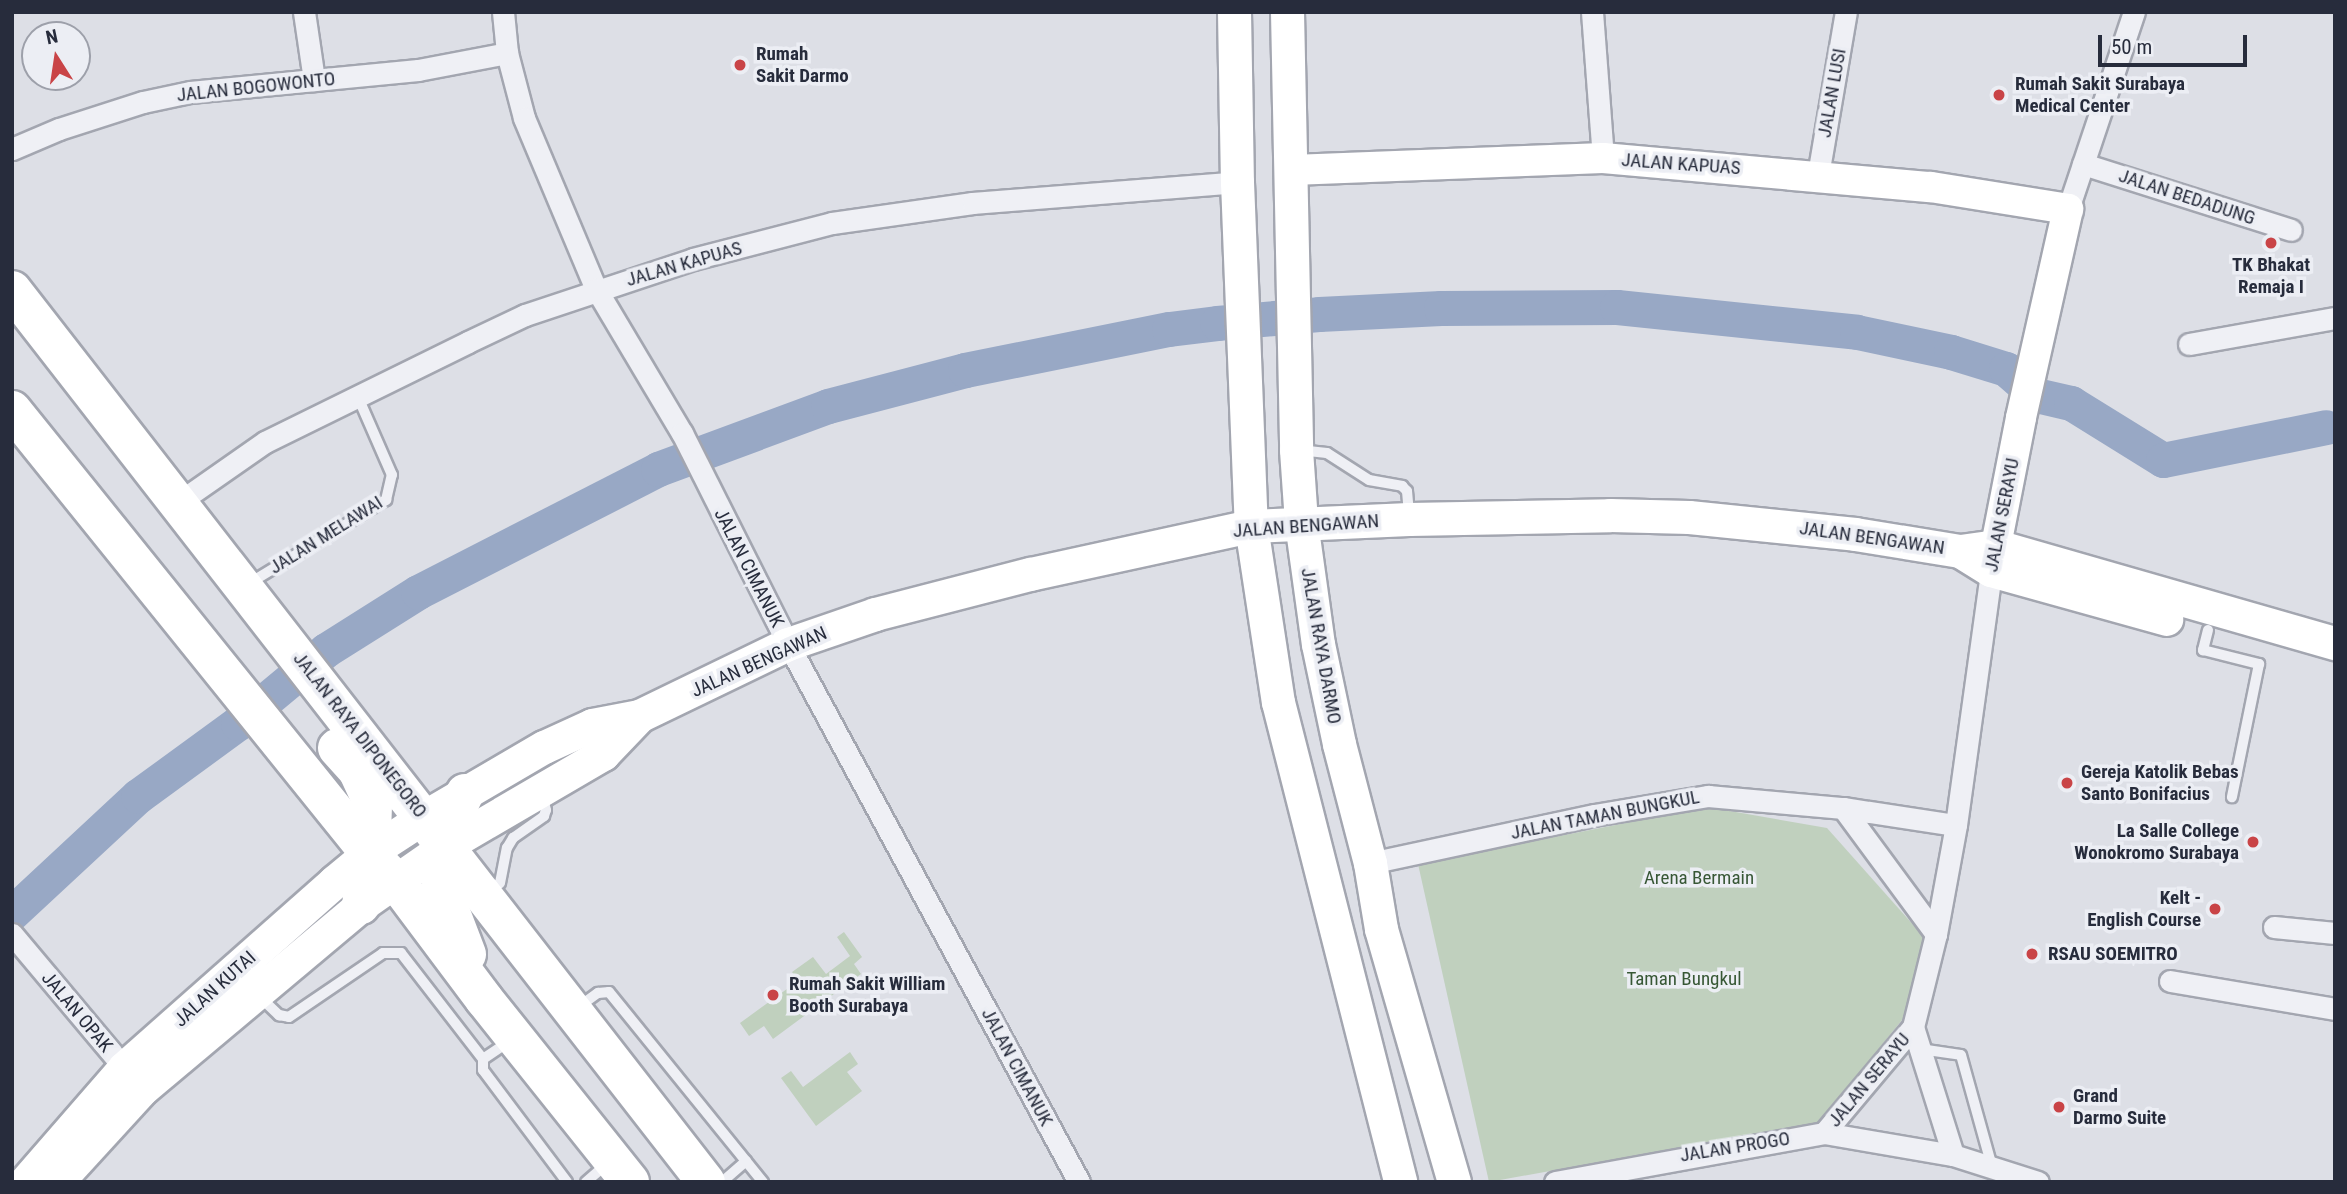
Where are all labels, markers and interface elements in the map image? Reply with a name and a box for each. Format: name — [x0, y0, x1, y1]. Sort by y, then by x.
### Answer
north arrow — [21, 21, 91, 91]
scale bar — [2102, 21, 2251, 65]
text: N — [44, 24, 60, 49]
text: 50 m — [2111, 35, 2152, 59]
place label: Rumah Sakit Darmo — [756, 43, 849, 87]
street label: JALAN LUSI — [1813, 47, 1851, 139]
marker: Rumah Sakit Darmo — [730, 55, 750, 75]
street label: JALAN BOGOWONTO — [176, 67, 336, 107]
place label: Rumah Sakit Surabaya Medical Center — [2015, 73, 2185, 117]
marker: Rumah Sakit Surabaya Medical Center — [1989, 85, 2009, 105]
street label: JALAN KAPUAS — [1621, 148, 1741, 180]
street label: JALAN BEDADUNG — [2116, 164, 2258, 230]
marker: TK Bhakat Remaja I — [2263, 235, 2279, 251]
street label: JALAN KAPUAS — [623, 237, 745, 291]
place label: TK Bhakat Remaja I — [2232, 254, 2310, 298]
street label: JALAN SERAYU — [1980, 456, 2024, 574]
street label: JALAN MELAWAI — [265, 491, 387, 579]
street label: JALAN CIMANUK — [709, 505, 789, 631]
street label: JALAN BENGAWAN — [1232, 510, 1380, 542]
street label: JALAN BENGAWAN — [1798, 517, 1946, 559]
street label: JALAN RAYA DARMO — [1296, 566, 1346, 726]
street label: JALAN BENGAWAN — [688, 622, 830, 702]
street label: JALAN RAYA DIPONEGORO — [288, 648, 432, 822]
place label: Gereja Katolik Bebas Santo Bonifacius — [2081, 761, 2239, 805]
marker: Gereja Katolik Bebas Santo Bonifacius — [2059, 775, 2075, 791]
street label: JALAN TAMAN BUNGKUL — [1509, 785, 1701, 845]
place label: La Salle College Wonokromo Surabaya — [2074, 820, 2239, 864]
marker: La Salle College Wonokromo Surabaya — [2245, 834, 2261, 850]
park label: Arena Bermain — [1644, 867, 1754, 889]
place label: Kelt - English Course — [2087, 887, 2201, 931]
marker: Kelt - English Course — [2207, 901, 2223, 917]
place label: RSAU SOEMITRO — [2048, 943, 2178, 965]
marker: RSAU SOEMITRO — [2022, 944, 2042, 964]
street label: JALAN KUTAI — [169, 946, 261, 1032]
street label: JALAN OPAK — [37, 967, 117, 1057]
park label: Taman Bungkul — [1626, 968, 1742, 990]
place label: Rumah Sakit William Booth Surabaya — [789, 973, 945, 1017]
marker: Rumah Sakit William Booth Surabaya — [763, 985, 783, 1005]
street label: JALAN CIMANUK — [976, 1004, 1058, 1130]
street label: JALAN SERAYU — [1823, 1028, 1915, 1132]
place label: Grand Darmo Suite — [2073, 1085, 2166, 1129]
marker: Grand Darmo Suite — [2051, 1099, 2067, 1115]
street label: JALAN PROGO — [1678, 1127, 1792, 1167]

